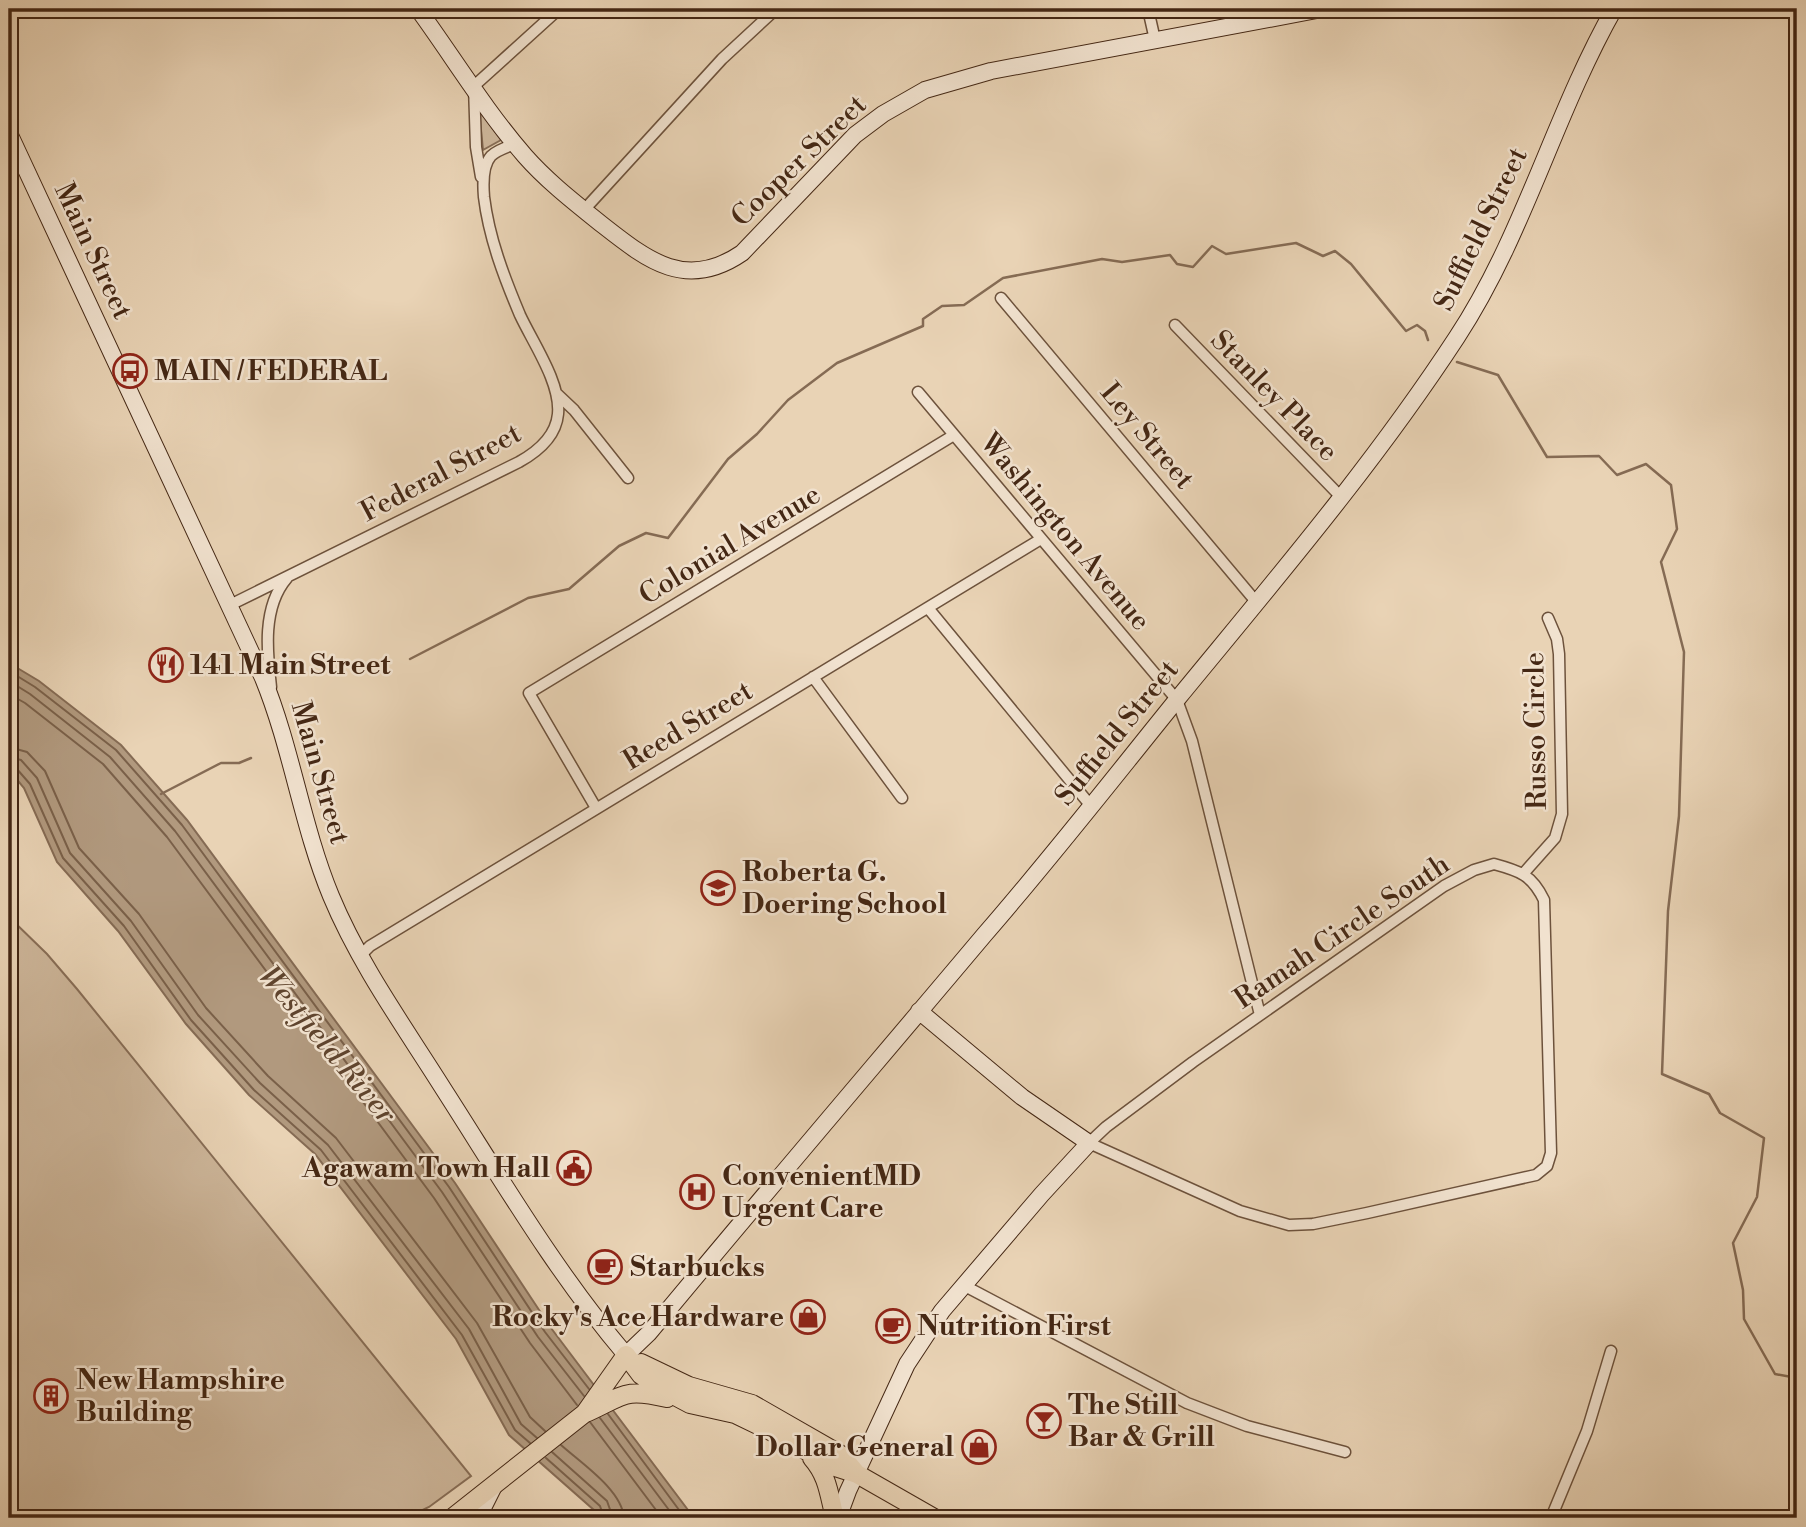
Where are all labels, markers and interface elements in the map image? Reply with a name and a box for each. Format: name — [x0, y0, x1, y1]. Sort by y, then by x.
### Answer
street label: Cooper Street — [724, 88, 874, 234]
street label: Suffield Street — [1426, 142, 1536, 316]
street label: Main Street — [46, 177, 140, 325]
street label: Stanley Place — [1203, 323, 1345, 469]
bus stop icon: MAIN / FEDERAL — [111, 352, 149, 390]
place label: MAIN / FEDERAL — [154, 354, 387, 389]
street label: Ley Street — [1092, 376, 1202, 496]
street label: Federal Street — [355, 416, 527, 530]
street label: Washington Avenue — [971, 425, 1158, 638]
street label: Colonial Avenue — [633, 477, 827, 613]
restaurant icon: 141 Main Street — [147, 646, 185, 684]
place label: 141 Main Street — [190, 648, 391, 683]
street label: Russo Circle — [1517, 652, 1555, 810]
street label: Suffield Street — [1048, 653, 1186, 813]
street label: Reed Street — [617, 674, 759, 778]
street label: Main Street — [283, 698, 357, 848]
street label: Ramah Circle South — [1228, 847, 1457, 1017]
place label: Roberta G. Doering School — [742, 855, 947, 922]
school or university icon: Roberta G. Doering School — [699, 869, 737, 907]
water label: Westfield River — [250, 958, 405, 1133]
public building icon: Agawam Town Hall — [555, 1149, 593, 1187]
place label: Agawam Town Hall — [301, 1151, 550, 1186]
place label: ConvenientMD Urgent Care — [722, 1159, 921, 1226]
hospital icon: ConvenientMD Urgent Care — [678, 1173, 716, 1211]
cafe icon: Starbucks — [586, 1248, 624, 1286]
place label: Starbucks — [630, 1250, 765, 1285]
shop icon: Rocky's Ace Hardware — [789, 1298, 827, 1336]
place label: Rocky's Ace Hardware — [492, 1300, 784, 1335]
cafe icon: Nutrition First — [874, 1307, 912, 1345]
place label: Nutrition First — [917, 1309, 1112, 1344]
place label: New Hampshire Building — [76, 1363, 285, 1430]
building icon: New Hampshire Building — [32, 1377, 70, 1415]
place label: The Still Bar & Grill — [1068, 1388, 1215, 1455]
bar icon: The Still Bar & Grill — [1025, 1402, 1063, 1440]
shop icon: Dollar General — [960, 1428, 998, 1466]
place label: Dollar General — [755, 1430, 954, 1465]

